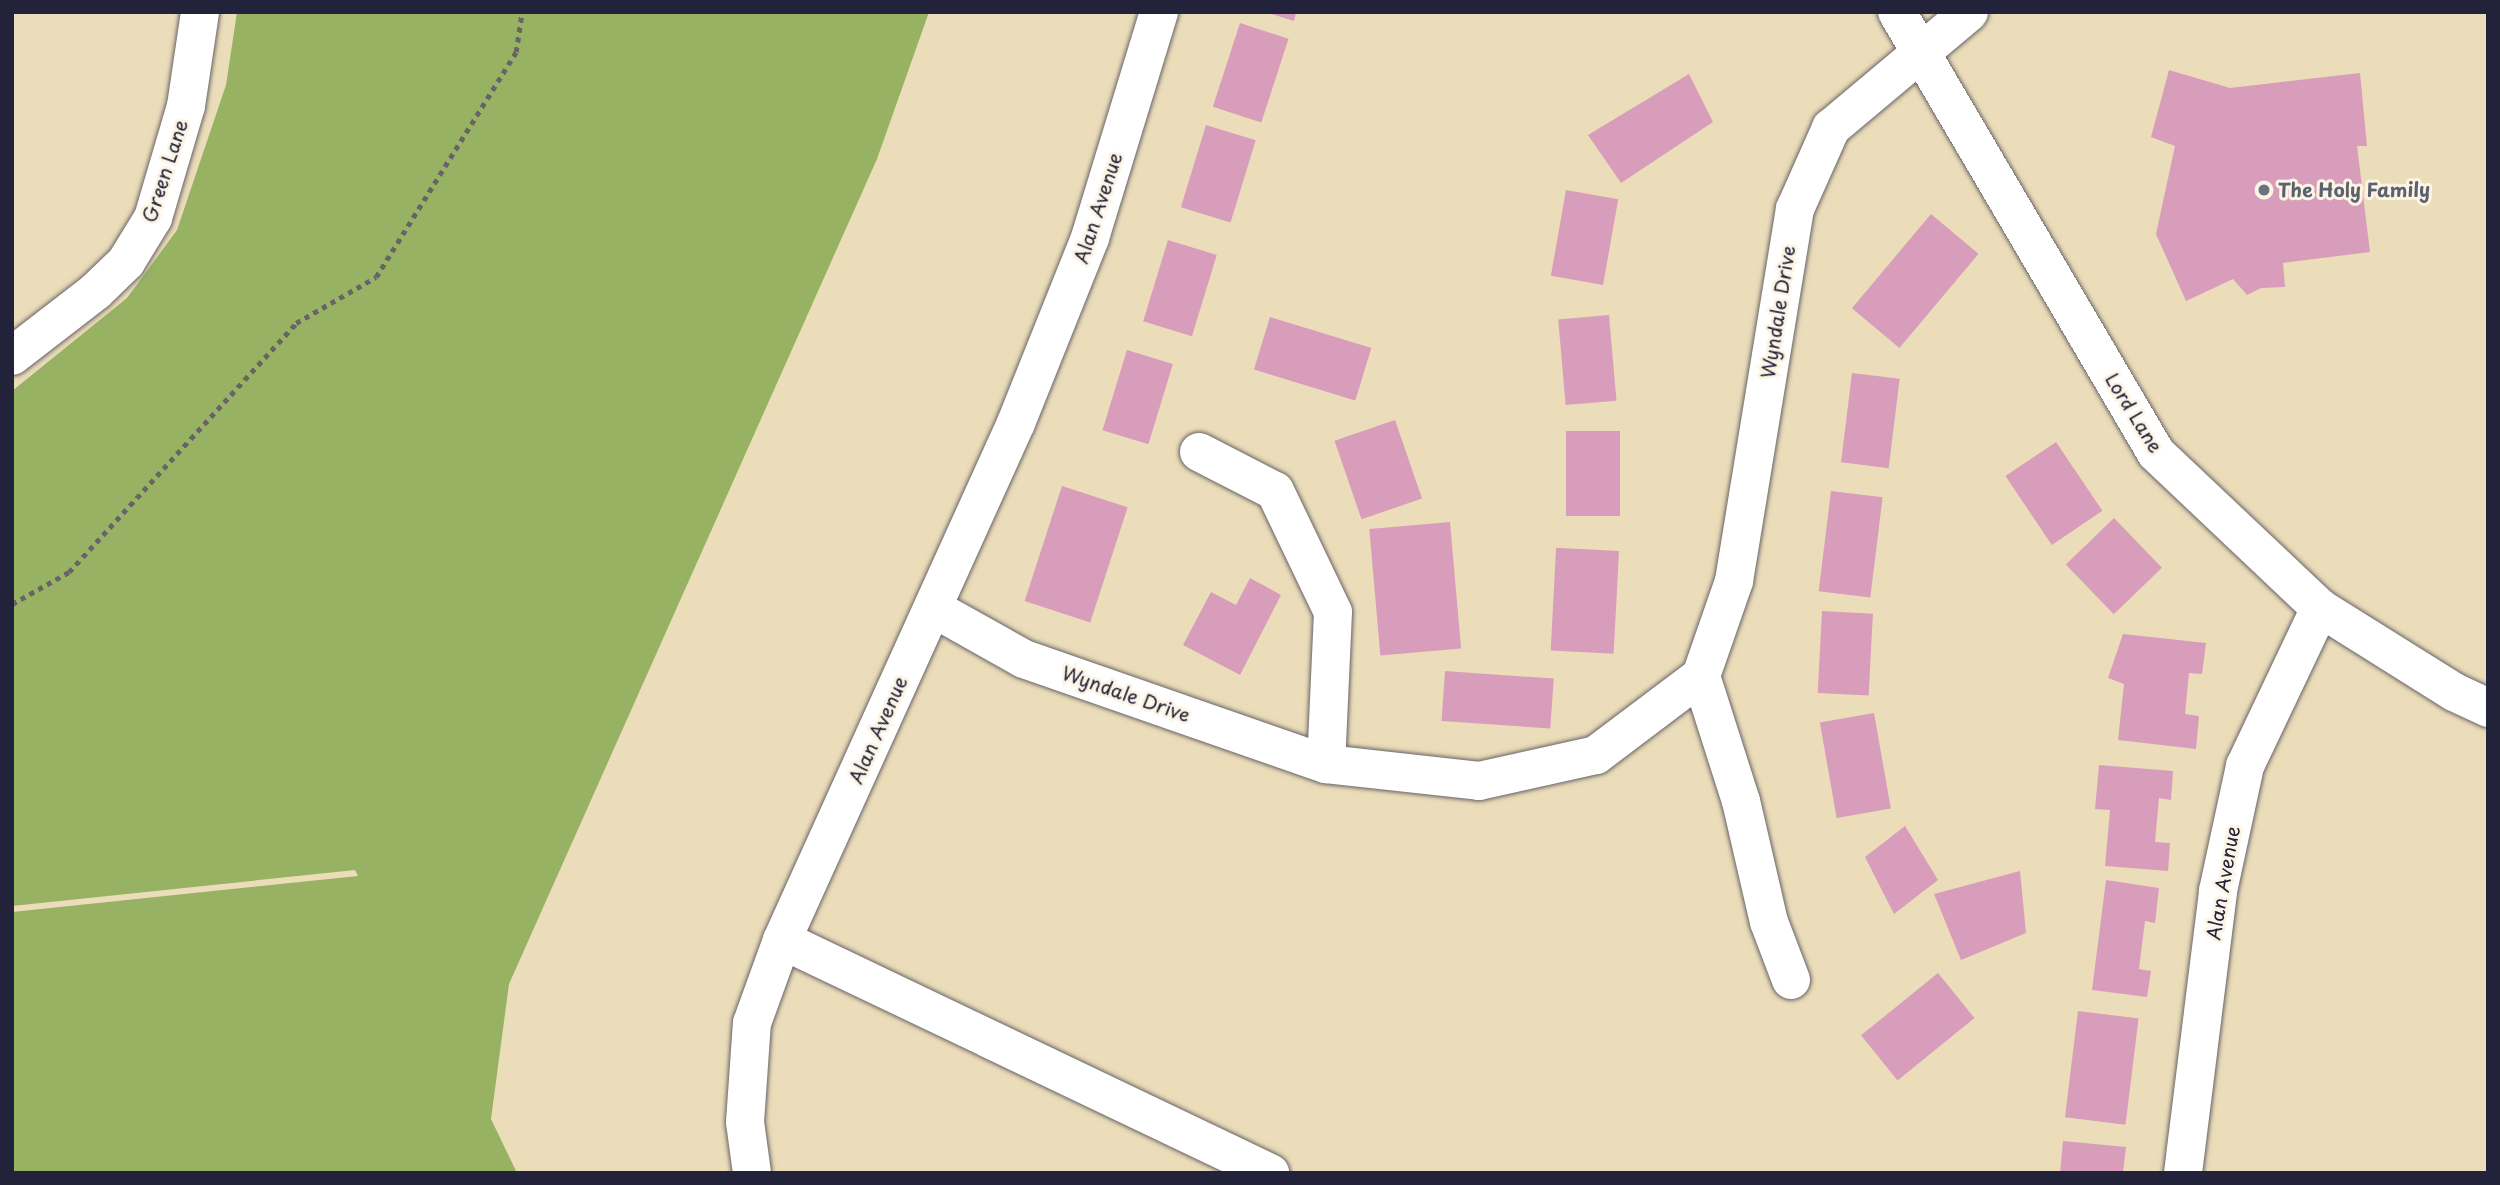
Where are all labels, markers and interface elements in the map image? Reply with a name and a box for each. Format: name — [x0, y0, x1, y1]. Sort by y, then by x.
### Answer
street label: Green Lane — [137, 116, 193, 226]
street label: Alan Avenue — [1070, 150, 1126, 266]
place label: The Holy Family — [2278, 179, 2432, 201]
marker: The Holy Family — [2256, 182, 2272, 198]
street label: Wyndale Drive — [1756, 244, 1800, 380]
street label: Lord Lane — [2100, 368, 2168, 458]
street label: Wyndale Drive — [1059, 661, 1193, 727]
street label: Alan Avenue — [844, 673, 912, 787]
street label: Alan Avenue — [2202, 825, 2244, 941]

